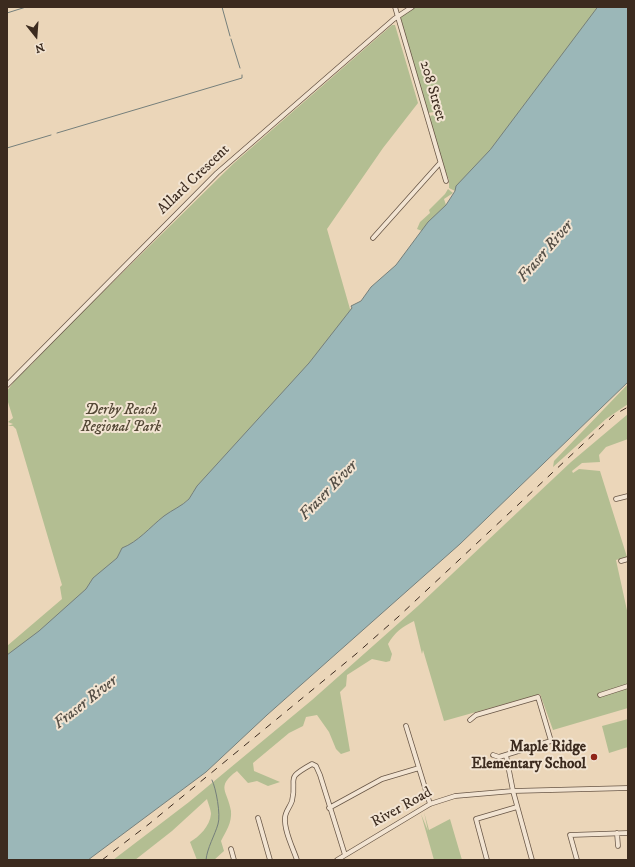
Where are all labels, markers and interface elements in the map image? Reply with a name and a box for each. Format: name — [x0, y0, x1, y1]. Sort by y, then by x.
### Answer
north arrow — [16, 16, 56, 56]
text: N — [33, 39, 46, 55]
street label: 208 Street — [415, 59, 449, 123]
street label: Allard Crescent — [154, 141, 234, 219]
water label: Fraser River — [514, 217, 578, 287]
park label: Derby Reach Regional Park — [81, 402, 161, 437]
water label: Fraser River — [296, 457, 362, 525]
water label: Fraser River — [50, 672, 122, 734]
place label: Maple Ridge Elementary School — [471, 739, 586, 774]
marker: Maple Ridge Elementary School — [589, 752, 599, 762]
street label: River Road — [369, 784, 435, 832]

